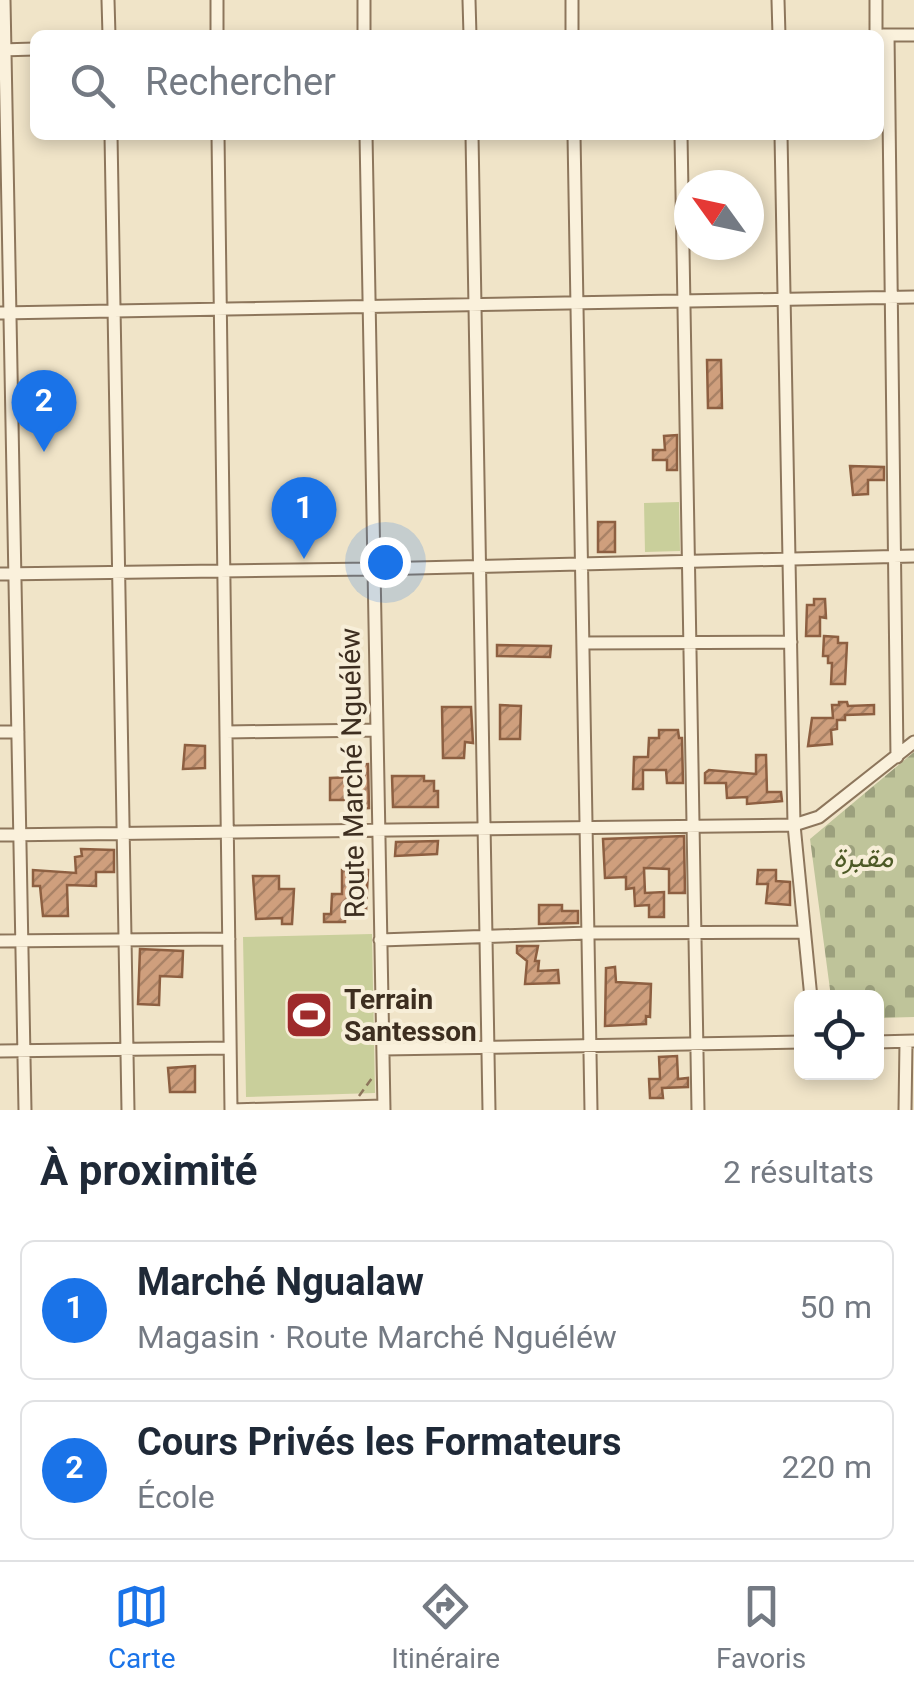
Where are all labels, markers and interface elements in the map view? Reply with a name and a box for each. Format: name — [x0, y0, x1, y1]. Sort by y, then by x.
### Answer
search box — [30, 30, 884, 140]
text: Rechercher — [145, 56, 336, 115]
icon: search — [65, 58, 120, 113]
north arrow — [674, 170, 764, 260]
pin: 2 — [12, 370, 76, 452]
pin: 1 — [272, 476, 336, 559]
your location — [360, 537, 411, 588]
street label: Route Marché Nguéléw — [330, 627, 380, 918]
park label: مقبرة — [833, 838, 894, 882]
place label: Terrain Santesson — [344, 980, 477, 1056]
sports icon: Terrain Santesson — [283, 989, 335, 1041]
map controls — [794, 990, 884, 1080]
button: locate — [794, 990, 884, 1080]
text: À proximité — [40, 1142, 258, 1208]
text: 2 résultats — [723, 1150, 874, 1200]
text: Marché Ngualaw — [137, 1256, 424, 1315]
text: 1 — [65, 1285, 84, 1335]
text: 50 m — [799, 1285, 872, 1335]
text: Magasin · Route Marché Nguéléw — [137, 1315, 617, 1365]
text: Cours Privés les Formateurs — [137, 1416, 622, 1475]
text: 2 — [65, 1445, 84, 1495]
text: 220 m — [781, 1445, 872, 1495]
text: École — [137, 1475, 215, 1525]
tab: Carte — [108, 1579, 176, 1683]
tab: Itinéraire — [391, 1579, 500, 1683]
tab: Favoris — [716, 1579, 806, 1683]

